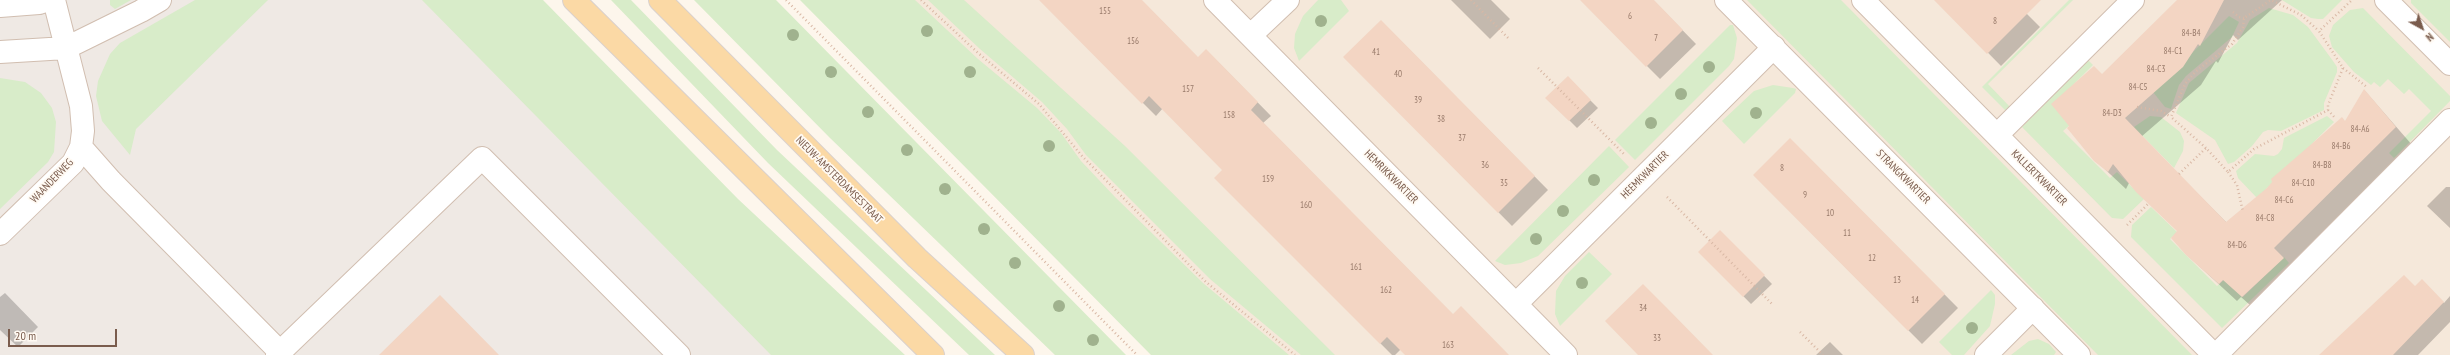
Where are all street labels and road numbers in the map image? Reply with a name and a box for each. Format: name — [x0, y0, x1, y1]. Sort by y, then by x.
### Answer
street label: NIEUW-AMSTERDAMSESTRAAT — [793, 134, 885, 226]
street label: HEMRIKKWARTIER — [1361, 147, 1421, 207]
street label: STRANGKWARTIER — [1873, 147, 1933, 207]
street label: KALLERTKWARTIER — [2008, 147, 2070, 209]
street label: HEEMKWARTIER — [1618, 148, 1672, 202]
street label: WAANDERWEG — [28, 156, 76, 206]

